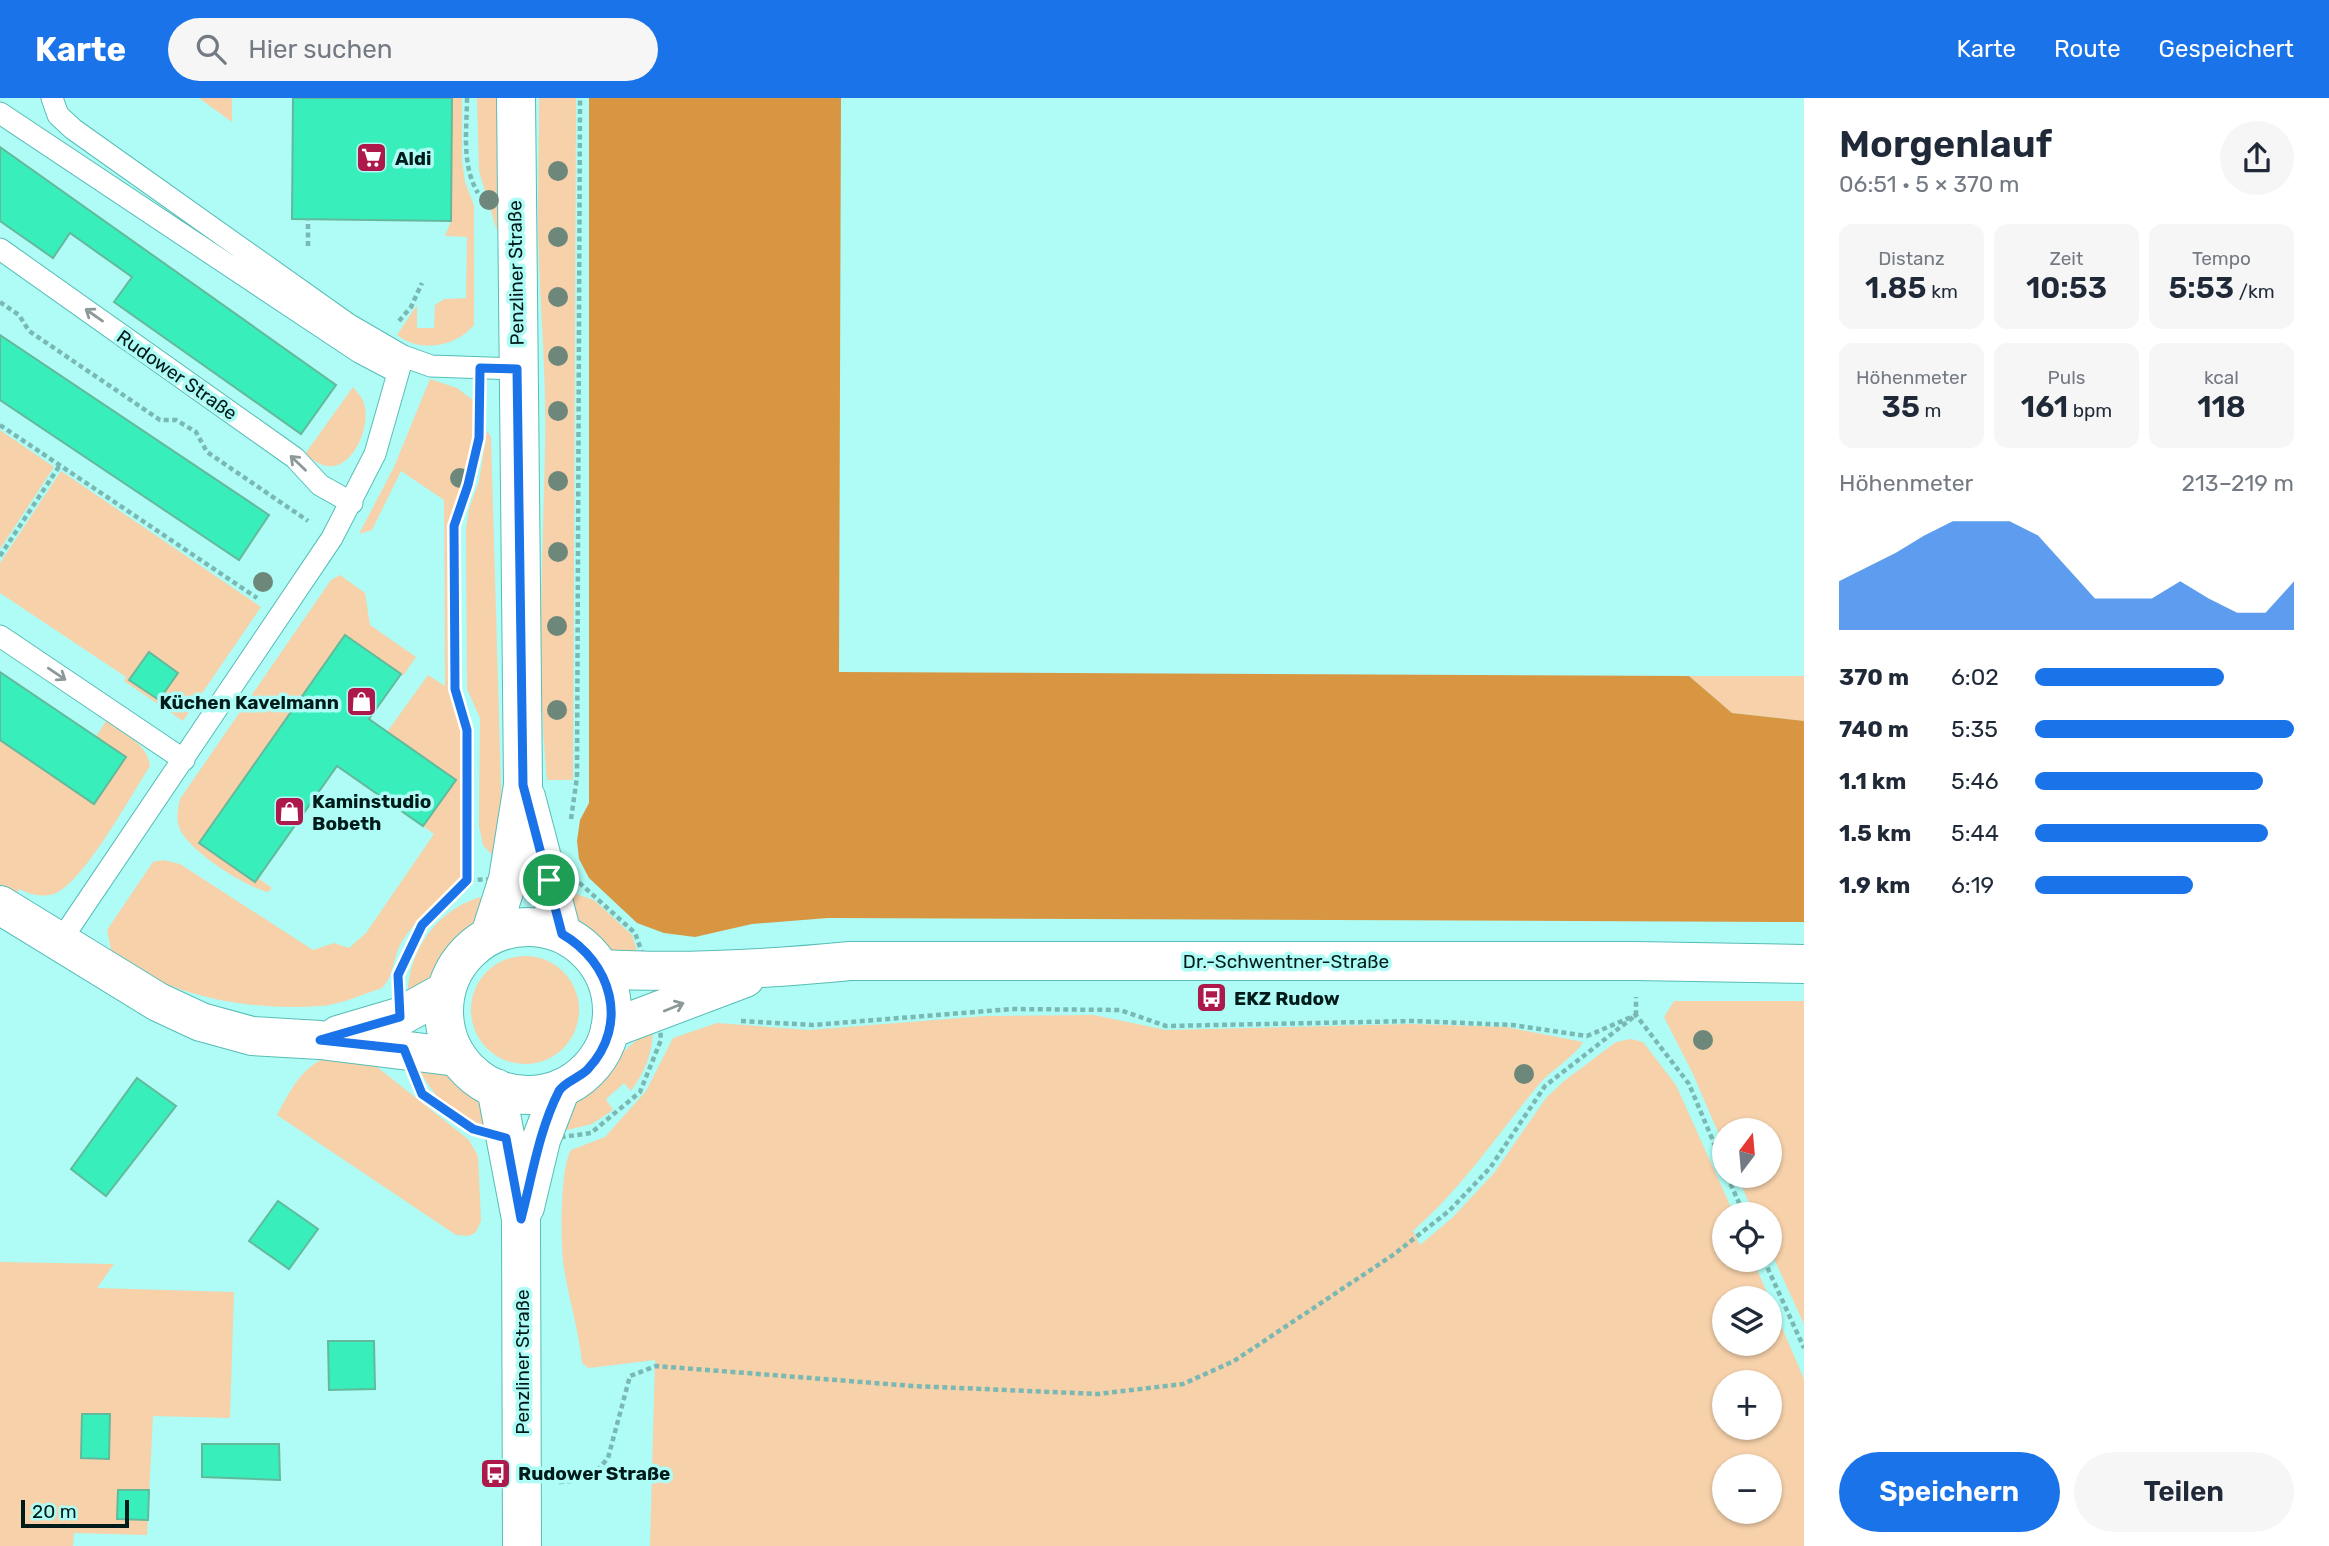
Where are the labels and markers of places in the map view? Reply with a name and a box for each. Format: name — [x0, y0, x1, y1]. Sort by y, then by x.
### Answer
supermarket icon: Aldi — [355, 141, 389, 175]
place label: Aldi — [395, 147, 431, 170]
shop icon: Küchen Kavelmann — [345, 685, 379, 719]
place label: Küchen Kavelmann — [159, 691, 339, 714]
place label: Kaminstudio Bobeth — [312, 790, 431, 835]
shop icon: Kaminstudio Bobeth — [272, 795, 306, 829]
pin — [519, 850, 579, 910]
bus stop icon: EKZ Rudow — [1194, 981, 1228, 1015]
place label: EKZ Rudow — [1234, 987, 1340, 1010]
bus stop icon: Rudower Straße — [478, 1456, 512, 1490]
place label: Rudower Straße — [518, 1462, 670, 1485]

